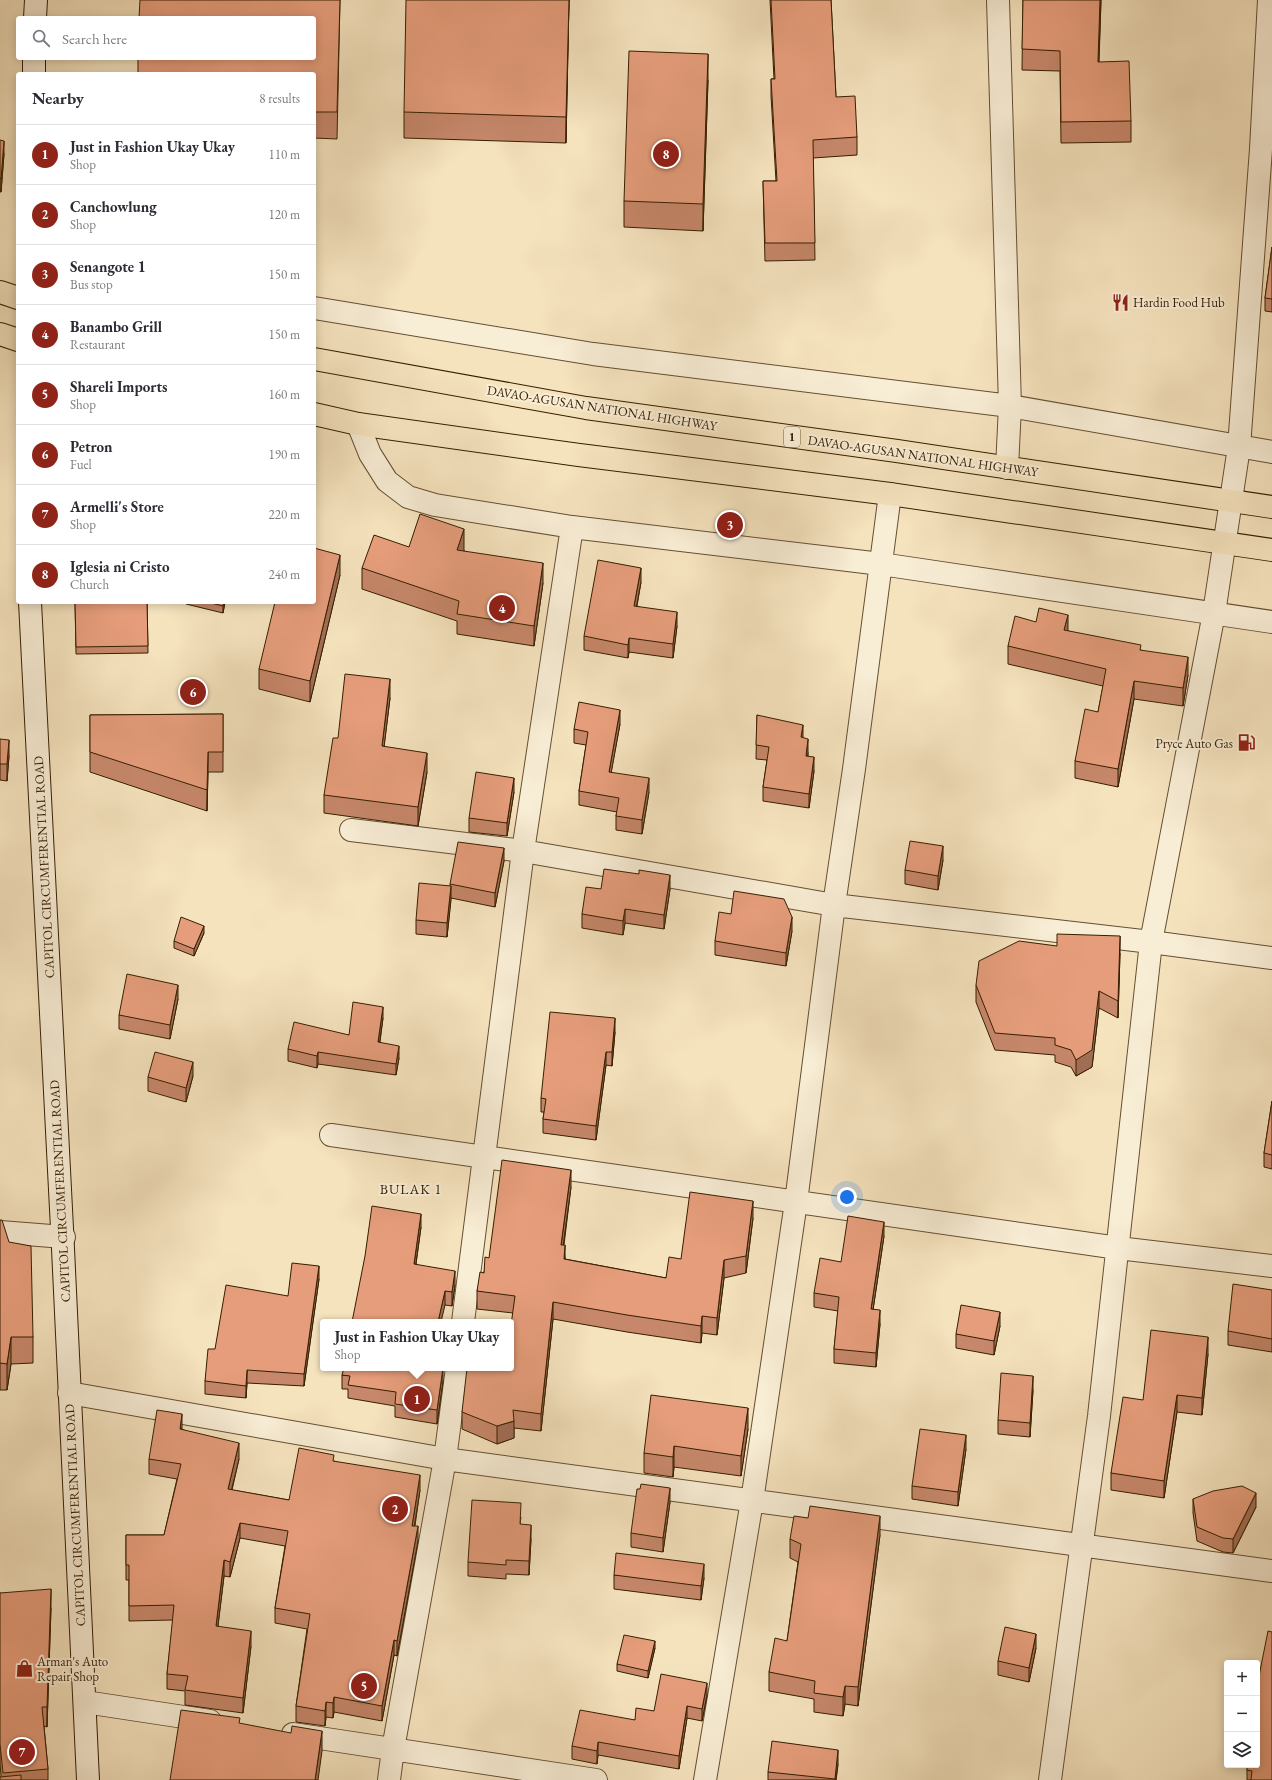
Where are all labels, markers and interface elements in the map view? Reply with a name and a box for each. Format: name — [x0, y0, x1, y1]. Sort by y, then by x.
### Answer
search box — [16, 16, 316, 60]
icon: search — [30, 27, 52, 49]
text: Search here — [62, 29, 127, 48]
text: Nearby — [32, 87, 84, 109]
text: 8 results — [259, 90, 300, 107]
text: Just in Fashion Ukay Ukay — [70, 137, 235, 156]
pin: 8 — [653, 139, 679, 169]
text: 1 — [42, 146, 48, 163]
text: 110 m — [269, 146, 300, 163]
text: Shop — [70, 156, 96, 173]
text: Canchowlung — [70, 197, 157, 216]
text: 2 — [42, 206, 48, 223]
text: 120 m — [269, 206, 300, 223]
text: Shop — [70, 216, 96, 233]
text: Senangote 1 — [70, 257, 146, 276]
text: 3 — [42, 266, 48, 283]
text: 150 m — [269, 266, 300, 283]
text: Bus stop — [70, 276, 113, 293]
restaurant icon: Hardin Food Hub — [1110, 292, 1130, 312]
place label: Hardin Food Hub — [1133, 294, 1225, 311]
text: Banambo Grill — [70, 317, 162, 336]
text: 4 — [42, 326, 48, 343]
text: 150 m — [269, 326, 300, 343]
text: Restaurant — [70, 336, 125, 353]
text: Shareli Imports — [70, 377, 168, 396]
street label: DAVAO-AGUSAN NATIONAL HIGHWAY — [486, 381, 720, 435]
text: 5 — [42, 386, 48, 403]
text: 160 m — [269, 386, 300, 403]
text: Shop — [70, 396, 96, 413]
road number: 1 — [784, 427, 800, 447]
street label: DAVAO-AGUSAN NATIONAL HIGHWAY — [807, 431, 1041, 481]
text: Petron — [70, 437, 113, 456]
text: 6 — [42, 446, 48, 463]
text: 190 m — [269, 446, 300, 463]
text: Fuel — [70, 456, 92, 473]
text: Armelli's Store — [70, 497, 164, 516]
text: 7 — [42, 506, 48, 523]
text: 220 m — [269, 506, 300, 523]
pin: 3 — [717, 510, 743, 540]
text: Shop — [70, 516, 96, 533]
text: Iglesia ni Cristo — [70, 557, 170, 576]
text: 8 — [42, 566, 48, 583]
text: 240 m — [269, 566, 300, 583]
text: Church — [70, 576, 109, 593]
pin: 4 — [489, 593, 515, 623]
pin: 6 — [180, 677, 206, 707]
fuel station icon: Pryce Auto Gas — [1236, 733, 1256, 753]
place label: Pryce Auto Gas — [1156, 735, 1233, 752]
street label: CAPITOL CIRCUMFERENTIAL ROAD — [30, 755, 58, 979]
street label: CAPITOL CIRCUMFERENTIAL ROAD — [46, 1079, 74, 1303]
district label: BULAK 1 — [380, 1180, 442, 1198]
your location — [837, 1187, 857, 1207]
popup — [320, 1319, 514, 1371]
text: Just in Fashion Ukay Ukay — [335, 1327, 499, 1346]
text: Shop — [335, 1346, 360, 1363]
pin: 1 — [404, 1384, 430, 1414]
street label: CAPITOL CIRCUMFERENTIAL ROAD — [61, 1403, 89, 1627]
pin: 2 — [382, 1494, 408, 1524]
place label: Arman's Auto Repair Shop — [36, 1653, 108, 1685]
shop icon: Arman's Auto Repair Shop — [14, 1658, 34, 1678]
map controls — [1224, 1660, 1260, 1768]
button: + — [1224, 1660, 1260, 1696]
pin: 5 — [351, 1671, 377, 1701]
button: − — [1224, 1696, 1260, 1732]
button: layers — [1224, 1732, 1260, 1768]
pin: 7 — [9, 1737, 35, 1767]

